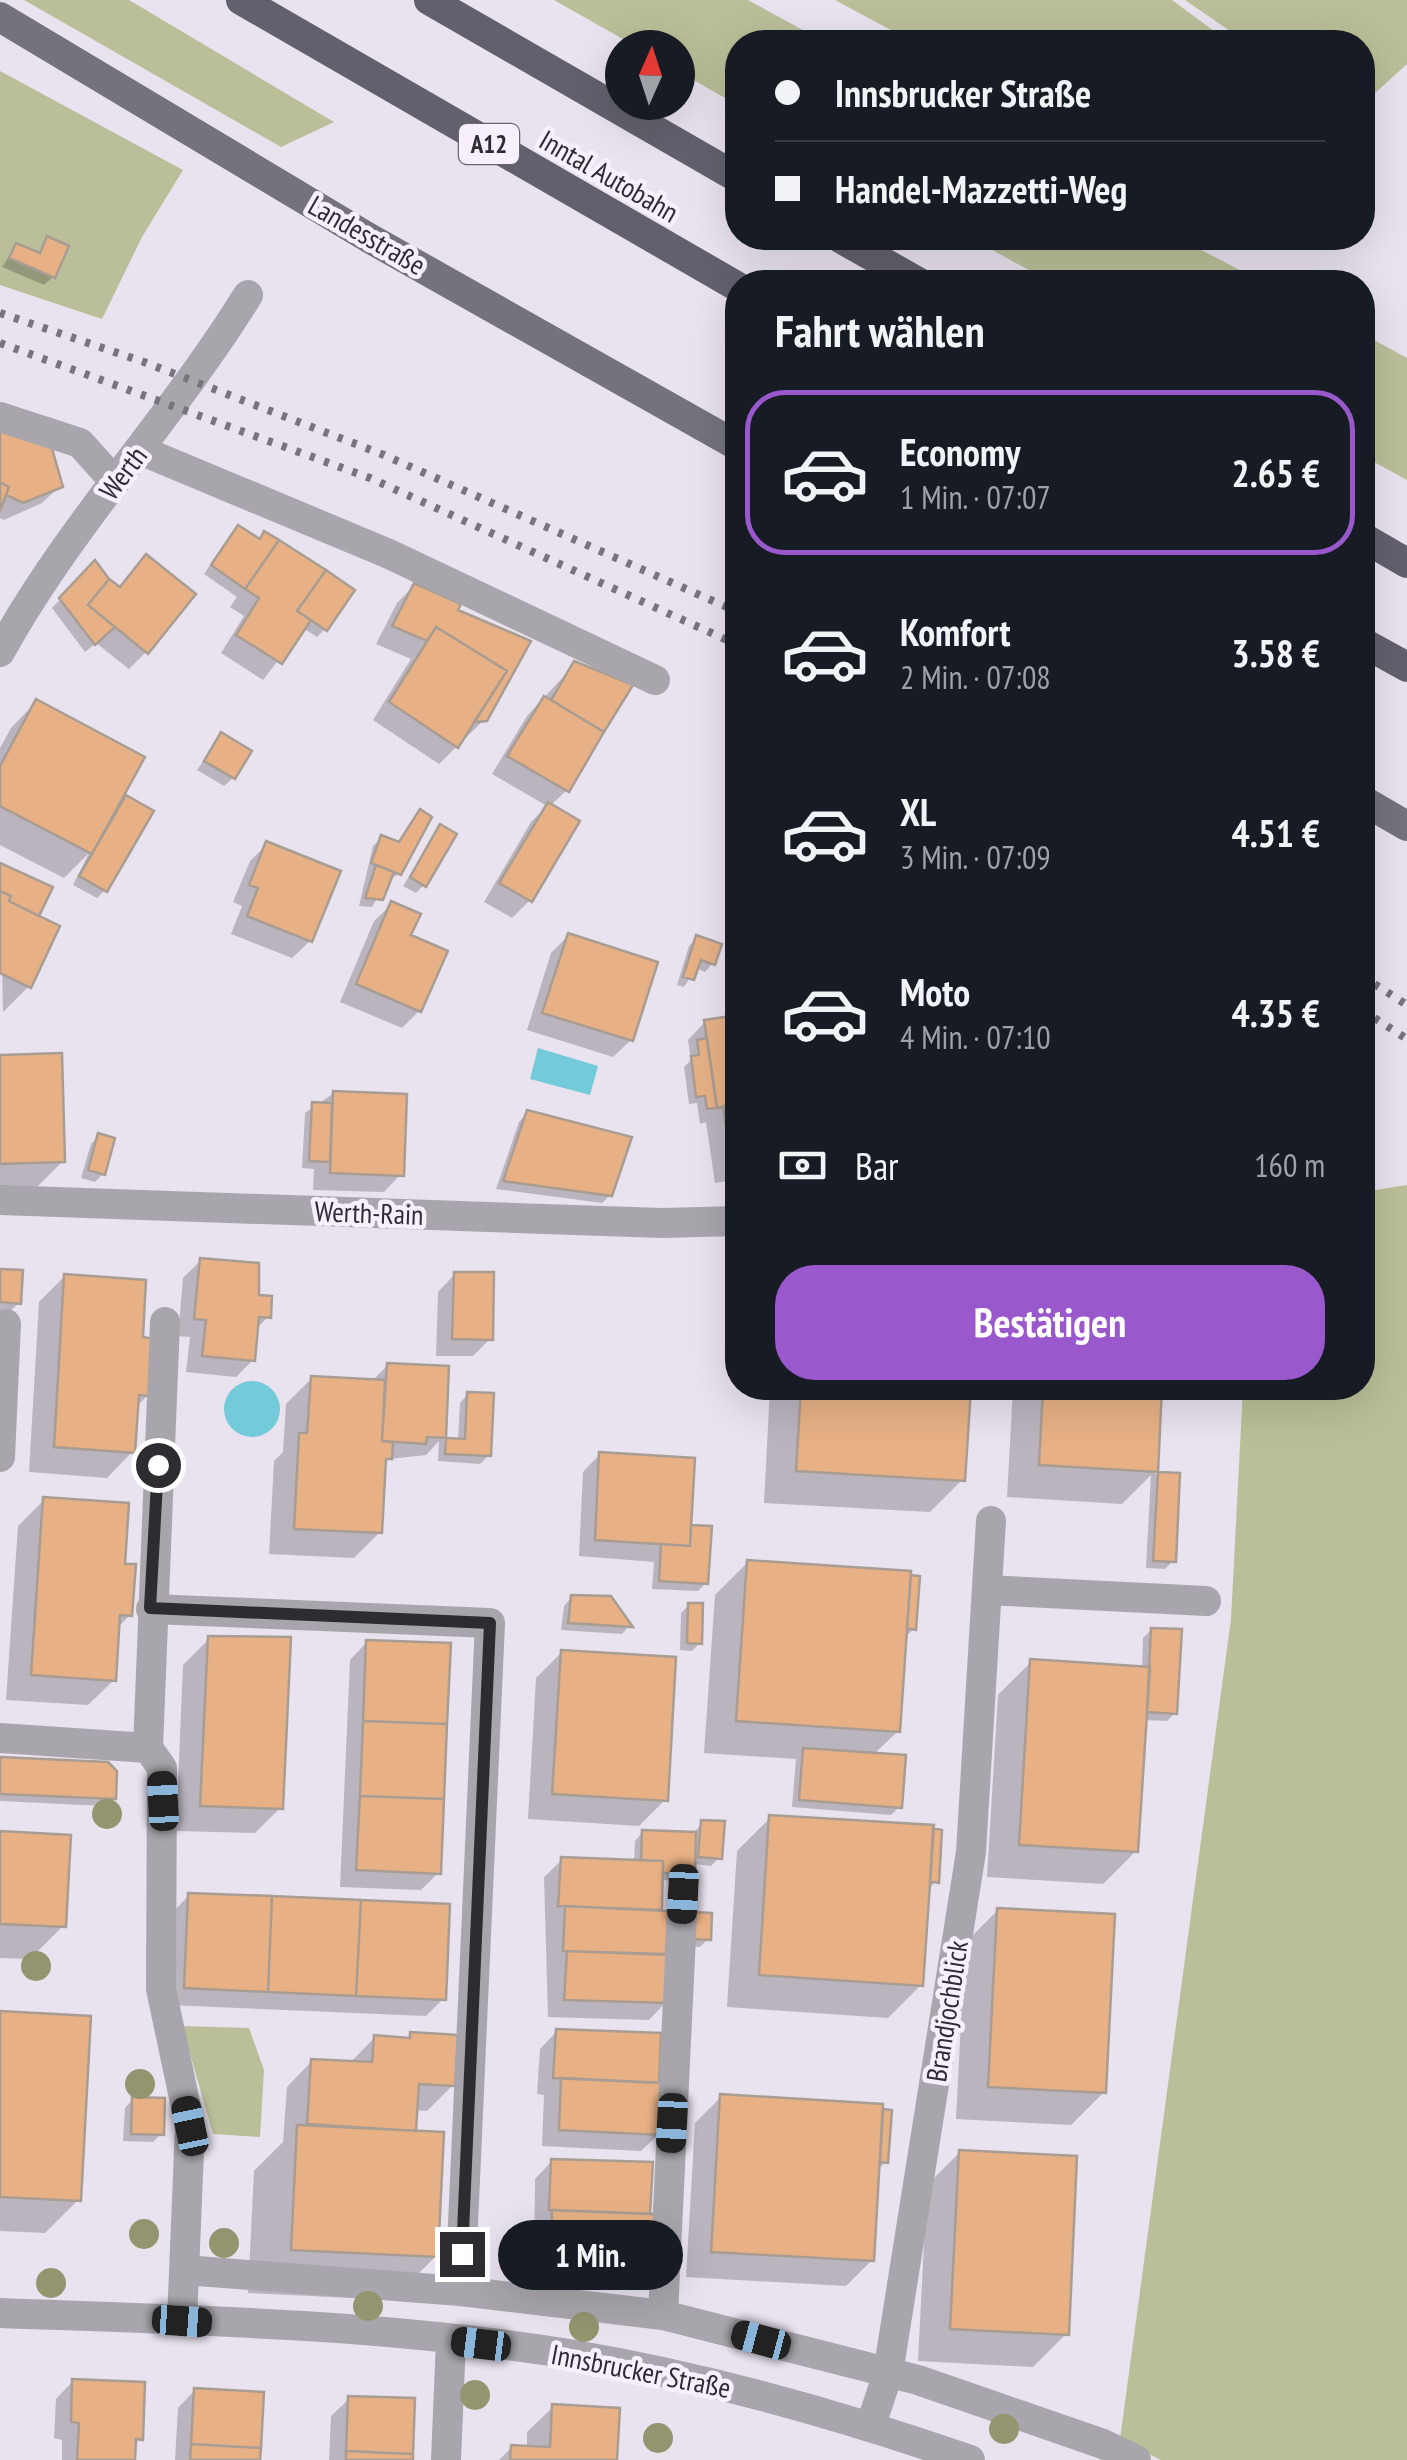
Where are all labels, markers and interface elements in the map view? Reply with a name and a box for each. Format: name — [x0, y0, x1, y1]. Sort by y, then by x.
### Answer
north arrow — [605, 30, 695, 120]
map controls — [605, 30, 695, 120]
text: Innsbrucker Straße — [835, 68, 1091, 117]
street label: Inntal Autobahn — [533, 121, 685, 230]
road number: A12 — [459, 124, 519, 164]
text: Handel-Mazzetti-Weg — [835, 164, 1127, 213]
street label: Landesstraße — [302, 186, 432, 283]
text: Fahrt wählen — [775, 301, 985, 359]
text: Economy — [900, 427, 1020, 476]
icon: car — [780, 428, 870, 518]
street label: Werth — [90, 439, 155, 507]
text: 2.65 € — [1231, 448, 1320, 497]
text: 1 Min. · 07:07 — [900, 476, 1051, 518]
text: Komfort — [900, 607, 1011, 656]
icon: car — [780, 608, 870, 698]
text: 3.58 € — [1231, 628, 1320, 677]
text: 2 Min. · 07:08 — [900, 656, 1051, 698]
text: XL — [900, 787, 936, 836]
icon: car — [780, 788, 870, 878]
text: 4.51 € — [1231, 808, 1320, 857]
text: 3 Min. · 07:09 — [900, 836, 1051, 878]
text: Moto — [900, 967, 970, 1016]
icon: car — [780, 968, 870, 1058]
text: 4.35 € — [1231, 988, 1320, 1037]
text: 4 Min. · 07:10 — [900, 1016, 1051, 1058]
icon: cash — [775, 1138, 830, 1193]
text: Bar — [855, 1141, 899, 1190]
text: 160 m — [1254, 1144, 1325, 1186]
street label: Werth-Rain — [314, 1192, 424, 1233]
button: Bestätigen — [775, 1265, 1325, 1380]
route start — [136, 1443, 181, 1488]
car — [146, 1770, 180, 1832]
car — [666, 1863, 700, 1925]
street label: Brandjochblick — [917, 1938, 976, 2084]
car — [655, 2092, 689, 2154]
car — [169, 2094, 211, 2158]
callout: 1 Min. — [497, 2219, 682, 2289]
route end — [440, 2232, 485, 2277]
text: 1 Min. — [555, 2234, 626, 2276]
car — [151, 2304, 213, 2338]
car — [728, 2318, 794, 2362]
car — [449, 2325, 513, 2363]
street label: Innsbrucker Straße — [548, 2335, 734, 2406]

